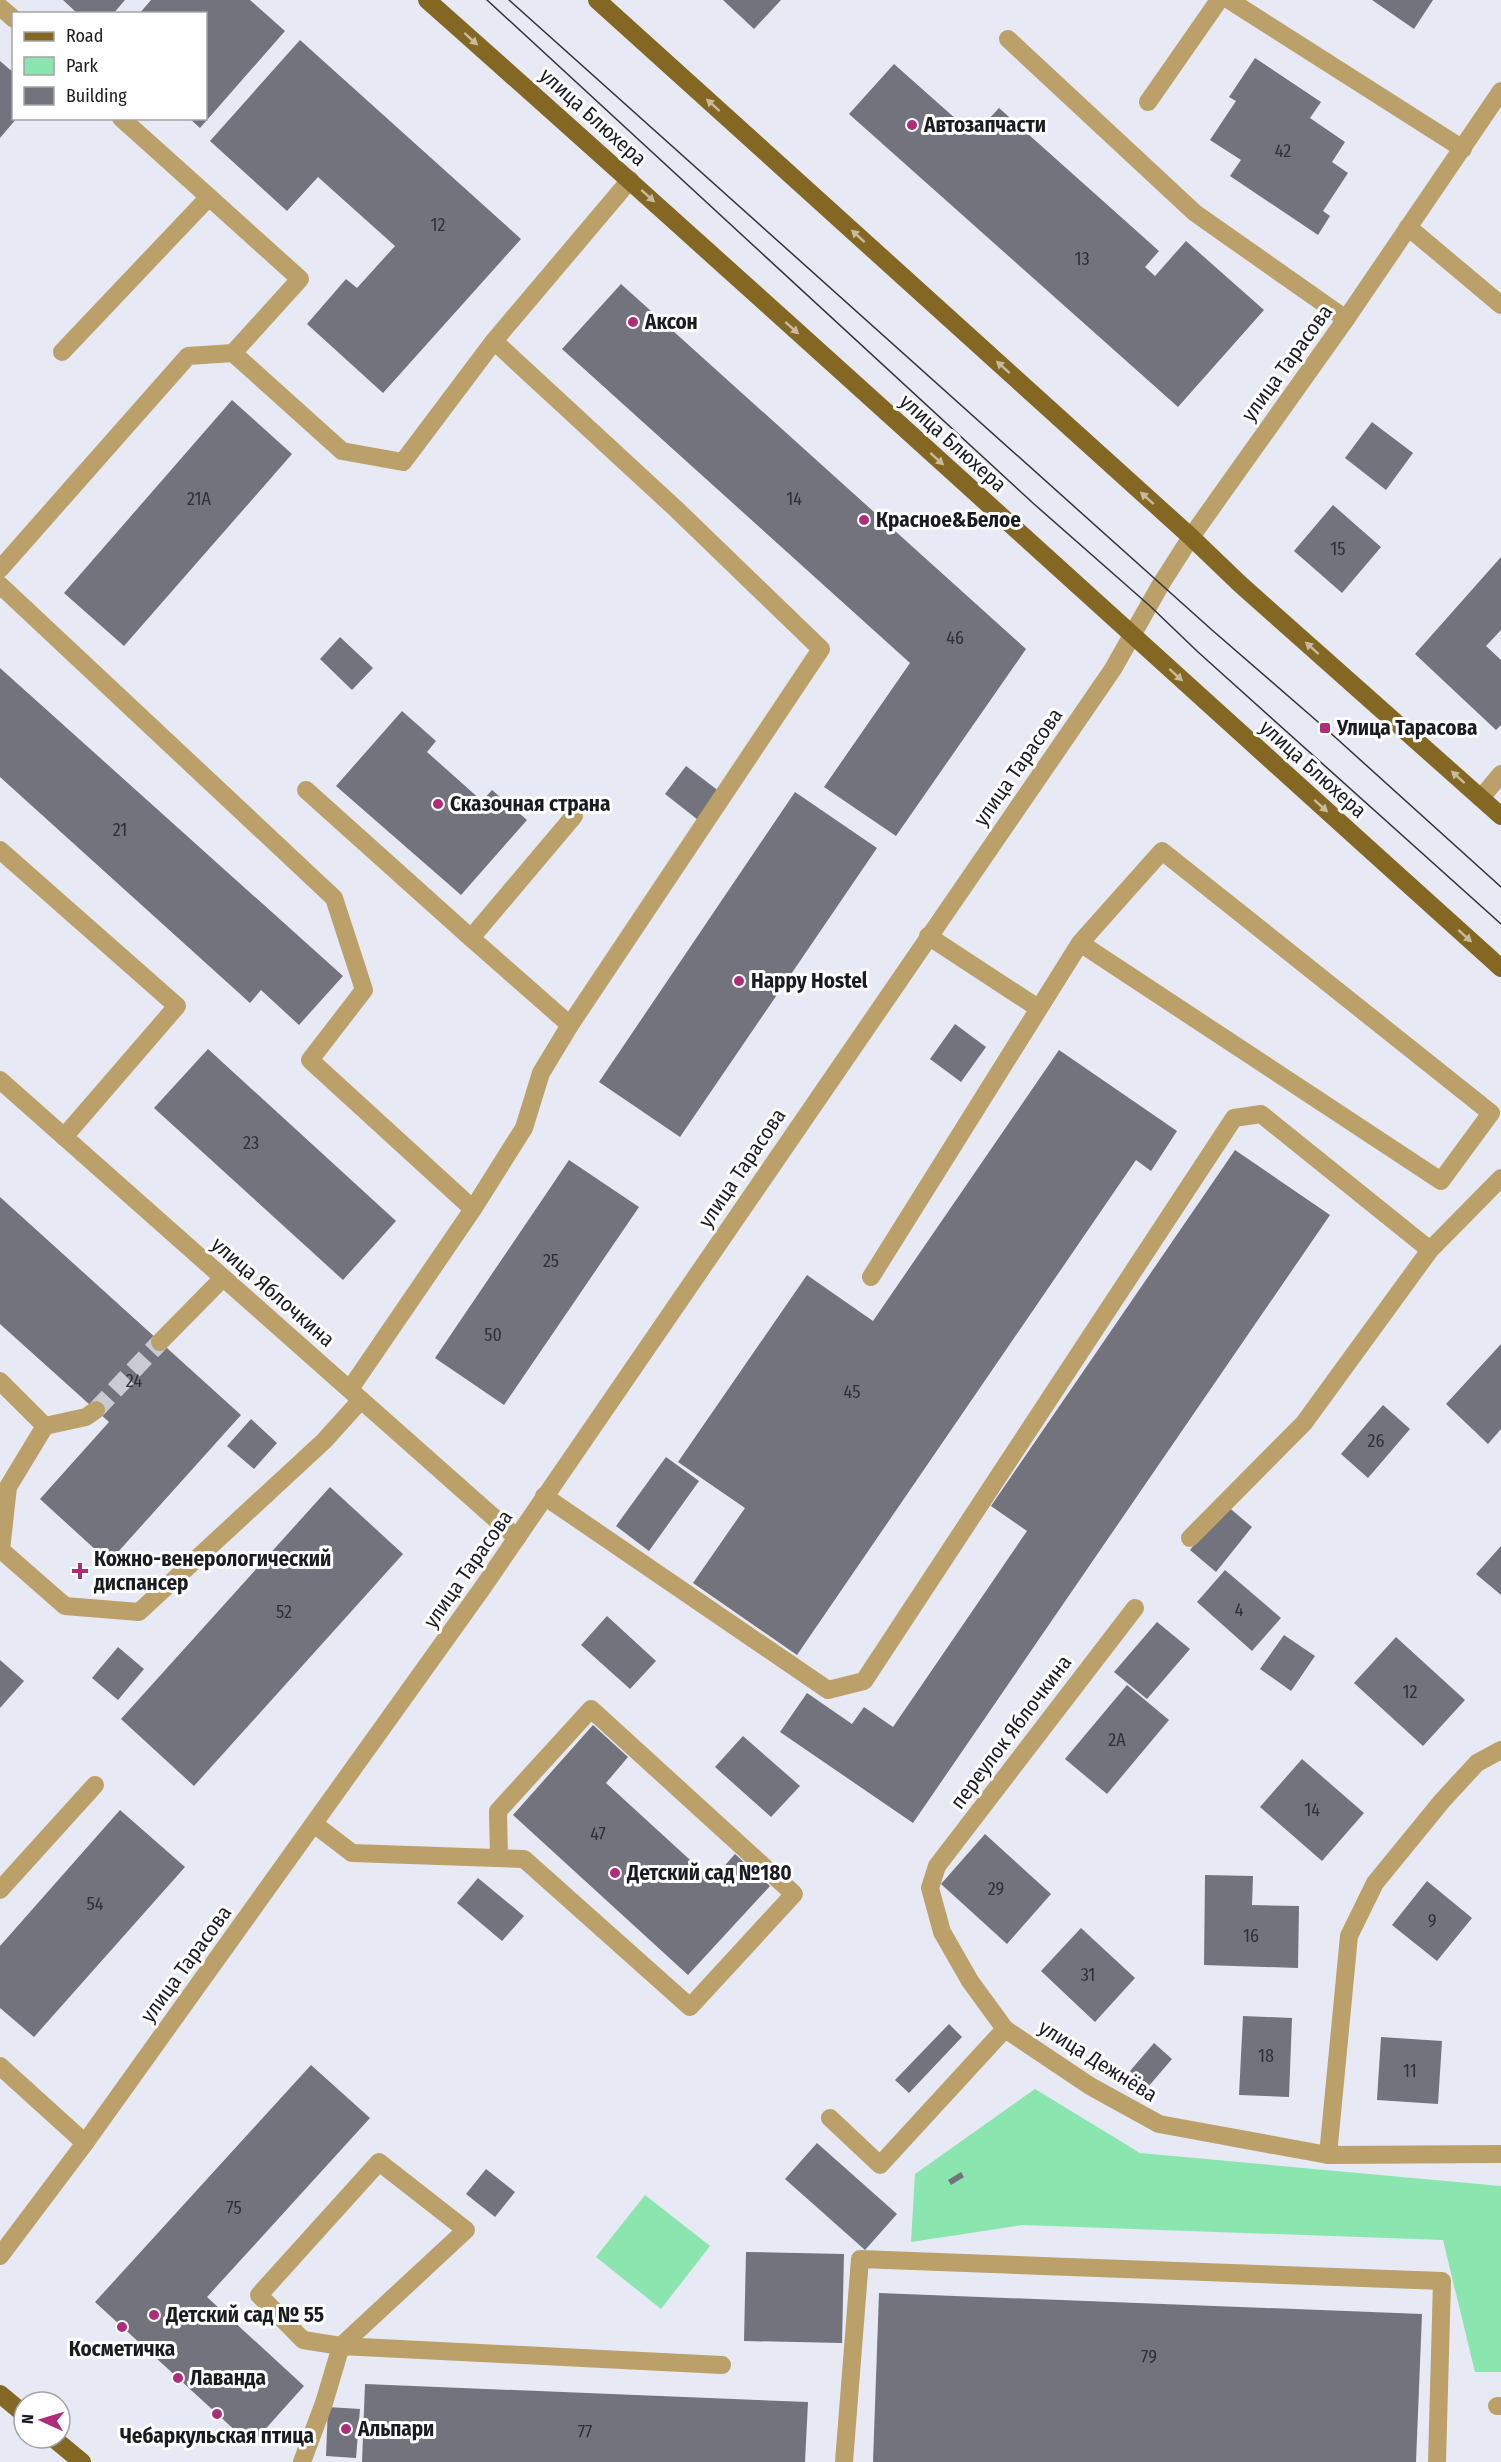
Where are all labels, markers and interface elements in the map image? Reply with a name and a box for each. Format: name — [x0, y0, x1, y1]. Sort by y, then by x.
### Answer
legend — [12, 12, 207, 120]
text: Road — [66, 25, 103, 47]
one-way arrow — [463, 32, 478, 45]
text: Park — [66, 55, 99, 77]
street label: улица Блюхера — [534, 62, 652, 172]
text: Building — [66, 85, 127, 107]
one-way arrow — [706, 98, 721, 112]
place label: Автозапчасти — [923, 112, 1046, 138]
marker: Автозапчасти — [905, 118, 919, 132]
house number: 42 — [1275, 140, 1291, 162]
one-way arrow — [640, 189, 655, 202]
house number: 12 — [431, 214, 446, 236]
one-way arrow — [851, 230, 866, 243]
house number: 13 — [1074, 248, 1090, 270]
street label: улица Тарасова — [1236, 300, 1338, 426]
place label: Аксон — [644, 309, 698, 335]
marker: Аксон — [626, 315, 640, 329]
one-way arrow — [785, 321, 800, 335]
one-way arrow — [995, 360, 1010, 374]
street label: улица Блюхера — [894, 388, 1012, 498]
one-way arrow — [929, 452, 944, 466]
house number: 21А — [187, 488, 212, 510]
house number: 14 — [786, 488, 802, 510]
one-way arrow — [1140, 492, 1155, 505]
place label: Красное&Белое — [876, 507, 1021, 533]
marker: Красное&Белое — [857, 513, 871, 527]
house number: 15 — [1330, 538, 1346, 560]
house number: 46 — [946, 627, 964, 649]
one-way arrow — [1304, 641, 1319, 655]
one-way arrow — [1168, 668, 1183, 682]
street label: улица Тарасова — [968, 703, 1068, 831]
street label: улица Блюхера — [1254, 714, 1372, 824]
place label: Улица Тарасова — [1336, 715, 1477, 741]
marker: Улица Тарасова — [1318, 721, 1332, 735]
one-way arrow — [1450, 770, 1465, 784]
place label: Сказочная страна — [450, 791, 610, 817]
marker: Сказочная страна — [431, 797, 445, 811]
one-way arrow — [1313, 799, 1328, 813]
house number: 21 — [113, 819, 127, 841]
one-way arrow — [1458, 929, 1473, 943]
place label: Happy Hostel — [751, 968, 868, 994]
marker: Happy Hostel — [732, 974, 746, 988]
street label: улица Тарасова — [693, 1104, 791, 1232]
house number: 23 — [243, 1132, 259, 1154]
street label: улица Яблочкина — [206, 1231, 340, 1353]
house number: 25 — [543, 1250, 559, 1272]
house number: 50 — [484, 1324, 502, 1346]
house number: 24 — [126, 1370, 142, 1392]
house number: 45 — [844, 1381, 860, 1403]
house number: 26 — [1368, 1430, 1385, 1452]
street label: улица Тарасова — [418, 1505, 518, 1633]
place label: Кожно-венерологический диспансер — [93, 1546, 331, 1596]
marker: Кожно-венерологический диспансер — [71, 1562, 89, 1580]
house number: 4 — [1235, 1599, 1244, 1621]
house number: 52 — [276, 1601, 292, 1623]
street label: переулок Яблочкина — [945, 1650, 1077, 1814]
house number: 12 — [1403, 1681, 1418, 1703]
house number: 2А — [1108, 1729, 1126, 1751]
house number: 14 — [1304, 1799, 1320, 1821]
house number: 47 — [590, 1823, 606, 1845]
place label: Детский сад №180 — [626, 1860, 792, 1886]
marker: Детский сад №180 — [608, 1866, 622, 1880]
house number: 29 — [988, 1878, 1004, 1900]
house number: 54 — [87, 1893, 104, 1915]
street label: улица Тарасова — [135, 1901, 237, 2027]
house number: 9 — [1428, 1910, 1436, 1932]
house number: 16 — [1243, 1925, 1259, 1947]
house number: 31 — [1081, 1964, 1095, 1986]
street label: улица Дежнёва — [1034, 2014, 1162, 2108]
house number: 18 — [1258, 2045, 1274, 2067]
house number: 11 — [1403, 2060, 1417, 2082]
house number: 75 — [226, 2197, 242, 2219]
place label: Детский сад № 55 — [165, 2302, 324, 2328]
marker: Детский сад № 55 — [147, 2308, 161, 2322]
marker: Косметичка — [115, 2320, 129, 2334]
place label: Косметичка — [69, 2336, 175, 2362]
house number: 79 — [1141, 2346, 1157, 2368]
place label: Лаванда — [190, 2365, 266, 2391]
marker: Лаванда — [171, 2371, 185, 2385]
north arrow — [12, 2390, 72, 2450]
marker: Чебаркульская птица — [210, 2407, 224, 2421]
text: N — [18, 2414, 37, 2424]
place label: Альпари — [357, 2416, 434, 2442]
house number: 77 — [578, 2421, 592, 2443]
marker: Альпари — [339, 2422, 353, 2436]
place label: Чебаркульская птица — [120, 2423, 314, 2449]

